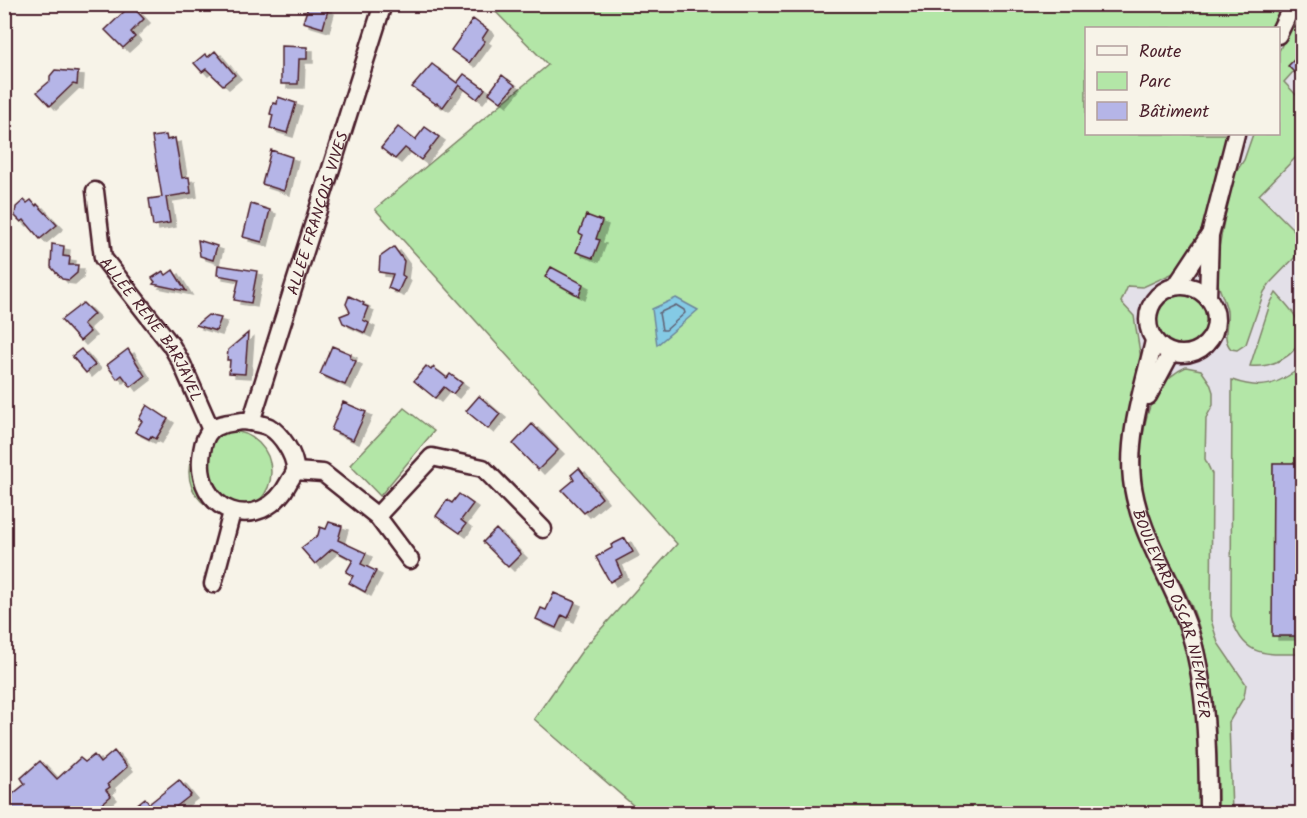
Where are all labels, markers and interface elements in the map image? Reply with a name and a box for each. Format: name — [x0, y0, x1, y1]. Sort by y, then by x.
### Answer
legend — [1085, 27, 1280, 135]
text: Route — [1139, 38, 1181, 67]
text: Parc — [1139, 68, 1171, 97]
text: Bâtiment — [1139, 98, 1210, 127]
street label: ALLÉE FRANÇOIS VIVES — [281, 128, 356, 298]
street label: ALLÉE RENÉ BARJAVEL — [93, 252, 208, 406]
street label: BOULEVARD OSCAR NIEMEYER — [1125, 506, 1216, 719]

